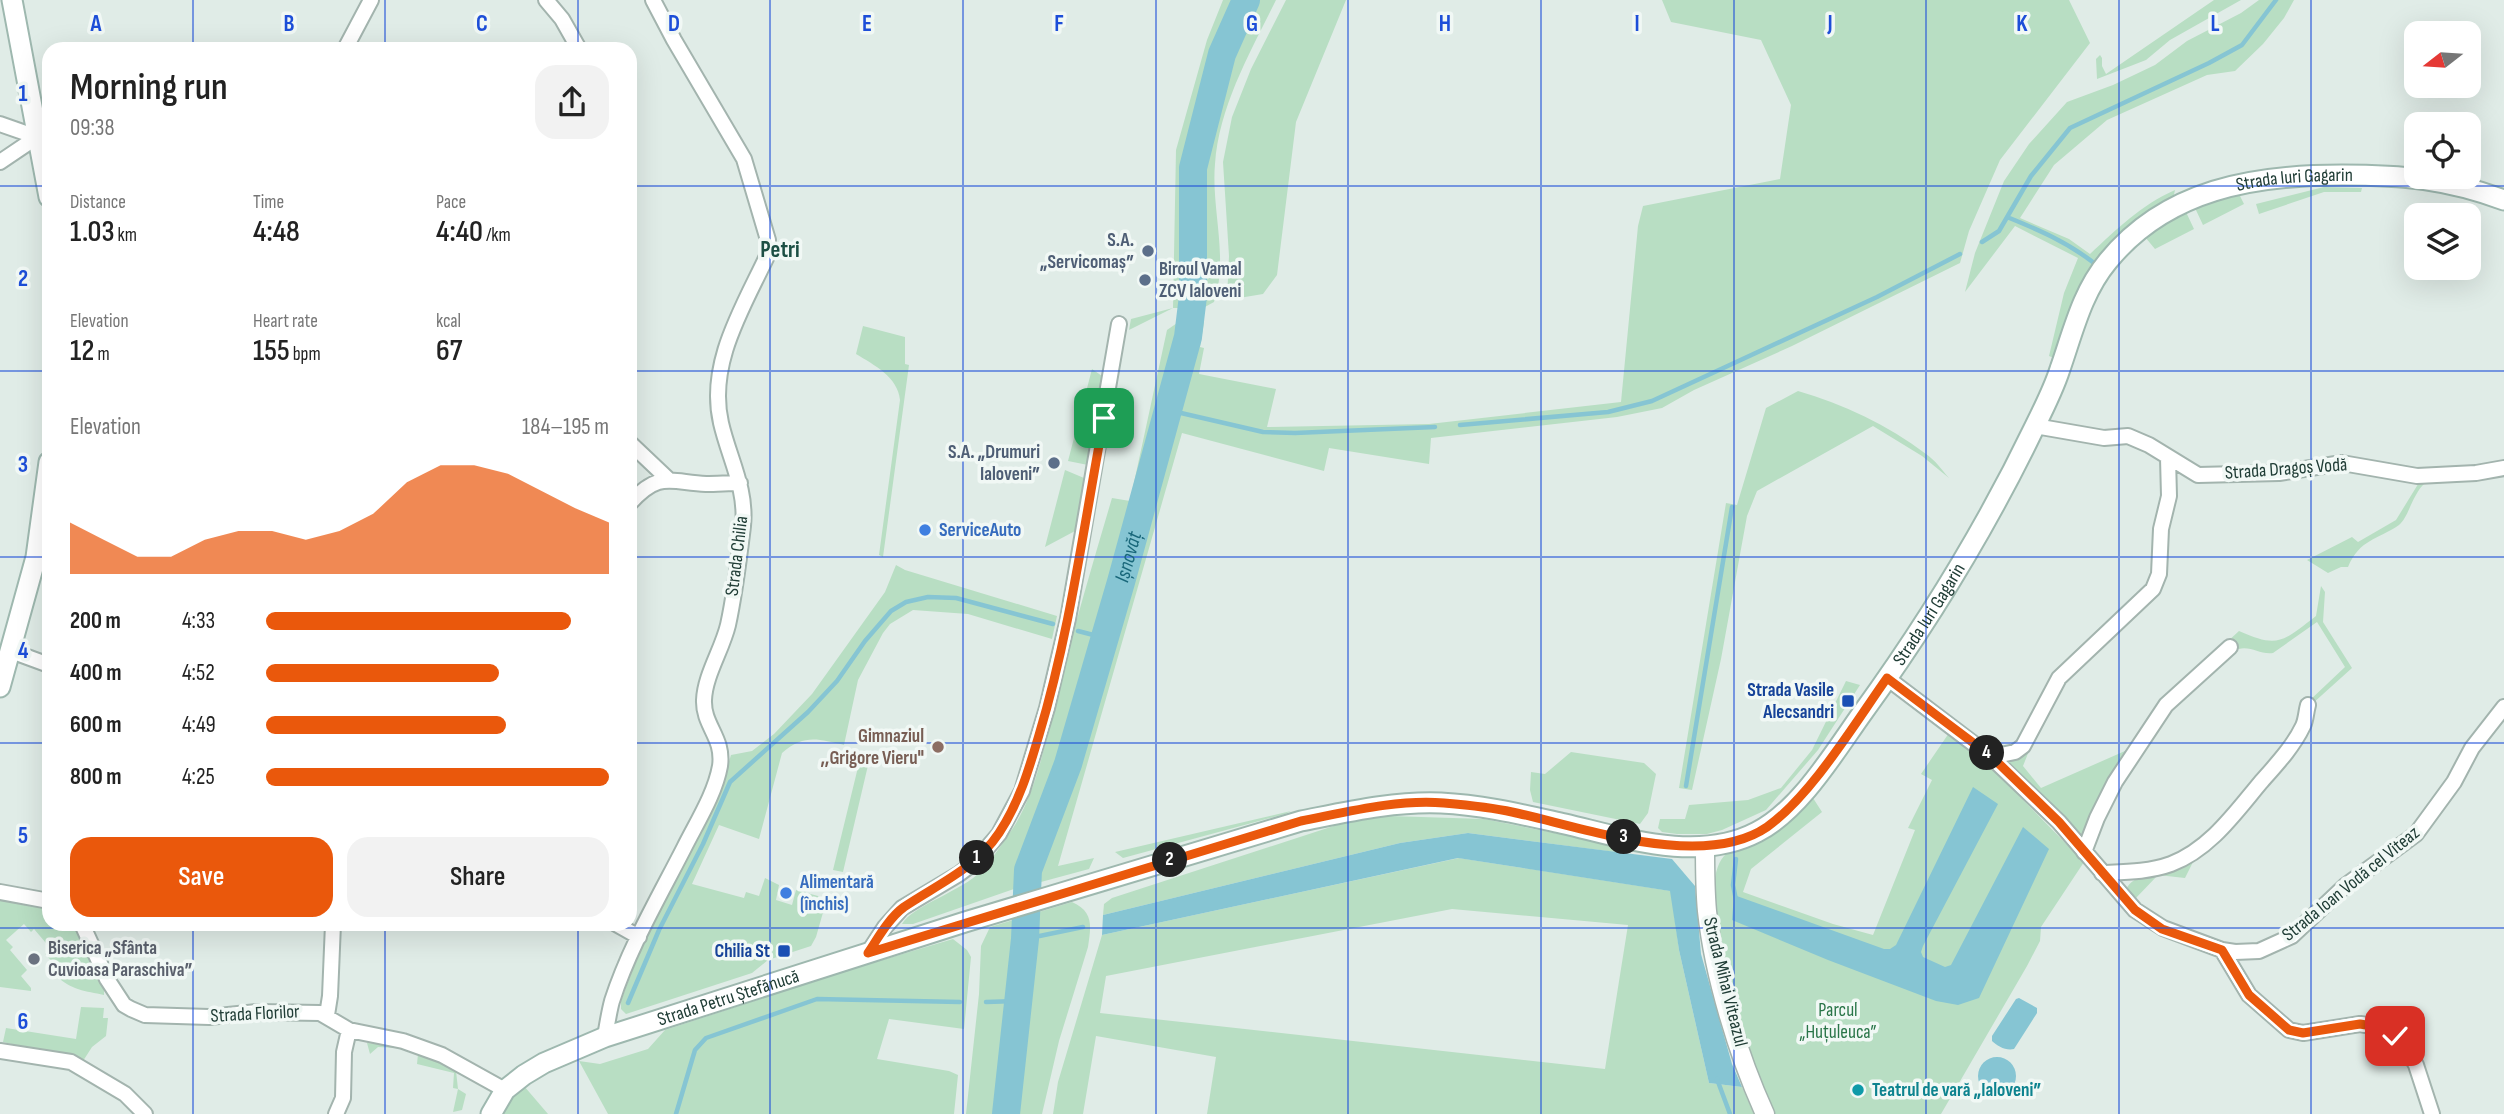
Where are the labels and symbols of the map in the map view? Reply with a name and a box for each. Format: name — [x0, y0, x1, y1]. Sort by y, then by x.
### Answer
text: A — [90, 10, 103, 38]
text: B — [284, 10, 295, 38]
text: C — [476, 10, 488, 38]
text: D — [668, 10, 680, 38]
text: E — [862, 10, 872, 38]
text: F — [1054, 10, 1064, 38]
text: G — [1246, 10, 1258, 38]
text: H — [1439, 10, 1451, 38]
text: I — [1634, 10, 1640, 38]
text: J — [1826, 10, 1833, 38]
text: K — [2016, 10, 2028, 38]
text: L — [2210, 10, 2220, 38]
north arrow — [2404, 21, 2482, 98]
text: 1 — [18, 80, 28, 108]
street label: Strada Iuri Gagarin — [2234, 163, 2353, 196]
place label: S.A. „Servicomaș” — [1040, 229, 1134, 274]
district label: Petri — [760, 236, 800, 264]
marker: S.A. „Servicomaș” — [1140, 243, 1156, 259]
place label: Biroul Vamal ZCV Ialoveni — [1159, 258, 1242, 303]
text: 2 — [18, 265, 28, 293]
marker: Biroul Vamal ZCV Ialoveni — [1137, 272, 1153, 288]
pin — [1074, 388, 1134, 448]
place label: S.A. „Drumuri Ialoveni” — [948, 441, 1040, 486]
text: 3 — [18, 451, 28, 479]
street label: Strada Dragoș Vodă — [2224, 453, 2348, 485]
marker: S.A. „Drumuri Ialoveni” — [1046, 455, 1062, 471]
street label: Strada Chilia — [721, 515, 753, 597]
place label: ServiceAuto — [939, 519, 1021, 542]
marker: ServiceAuto — [917, 522, 933, 538]
water label: Ișnovăț — [1109, 528, 1147, 585]
street label: Strada Iuri Gagarin — [1888, 559, 1970, 670]
text: 4 — [18, 637, 29, 665]
place label: Strada Vasile Alecsandri — [1747, 679, 1834, 724]
marker: Strada Vasile Alecsandri — [1840, 693, 1856, 709]
place label: Gimnaziul ,,Grigore Vieru" — [820, 725, 924, 770]
pin: 4 — [1969, 736, 2004, 770]
marker: Gimnaziul ,,Grigore Vieru" — [930, 739, 946, 755]
pin: 3 — [1606, 820, 1642, 854]
street label: Strada Ioan Vodă cel Viteaz — [2278, 821, 2424, 946]
text: 5 — [18, 822, 28, 850]
pin: 1 — [960, 840, 995, 876]
pin: 2 — [1152, 842, 1188, 878]
place label: Alimentară (închis) — [799, 871, 874, 916]
marker: Alimentară (închis) — [778, 885, 794, 901]
street label: Strada Mihai Viteazul — [1698, 915, 1752, 1049]
place label: Biserica „Sfânta Cuvioasa Paraschiva” — [48, 937, 193, 982]
place label: Chilia St — [714, 940, 770, 963]
marker: Chilia St — [776, 943, 792, 959]
marker: Biserica „Sfânta Cuvioasa Paraschiva” — [26, 951, 42, 967]
street label: Strada Petru Ștefănucă — [655, 964, 802, 1031]
park label: Parcul „Huțuleuca” — [1799, 999, 1877, 1044]
street label: Strada Florilor — [210, 1000, 301, 1028]
pin — [2365, 1006, 2425, 1066]
text: 6 — [18, 1008, 28, 1036]
place label: Teatrul de vară „Ialoveni” — [1872, 1079, 2041, 1102]
marker: Teatrul de vară „Ialoveni” — [1850, 1082, 1866, 1098]

